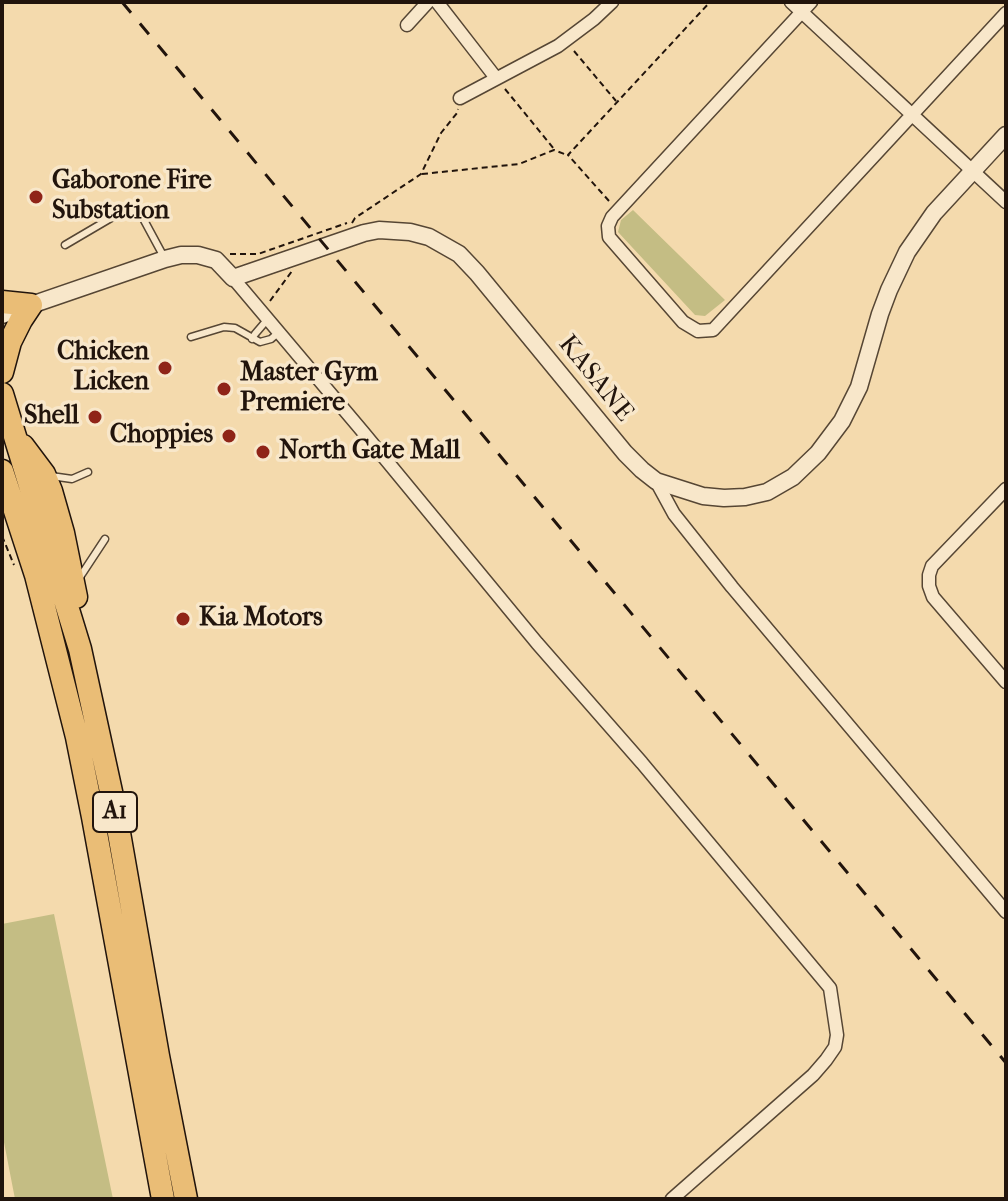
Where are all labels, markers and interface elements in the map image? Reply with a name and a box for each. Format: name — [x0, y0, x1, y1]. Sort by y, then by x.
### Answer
place label: Gaborone Fire Substation — [52, 166, 212, 228]
marker: Gaborone Fire Substation — [27, 188, 45, 206]
street label: KASANE — [551, 330, 639, 428]
place label: Chicken Licken — [57, 337, 149, 398]
place label: Master Gym Premiere — [240, 358, 378, 420]
marker: Chicken Licken — [156, 359, 174, 377]
marker: Master Gym Premiere — [215, 380, 233, 398]
place label: Shell — [24, 401, 79, 433]
marker: Shell — [86, 408, 104, 426]
place label: Choppies — [110, 420, 213, 452]
marker: Choppies — [220, 427, 238, 445]
place label: North Gate Mall — [279, 436, 460, 468]
marker: North Gate Mall — [254, 443, 272, 461]
place label: Kia Motors — [199, 603, 323, 635]
marker: Kia Motors — [174, 610, 192, 628]
road number: A1 — [93, 792, 137, 832]

